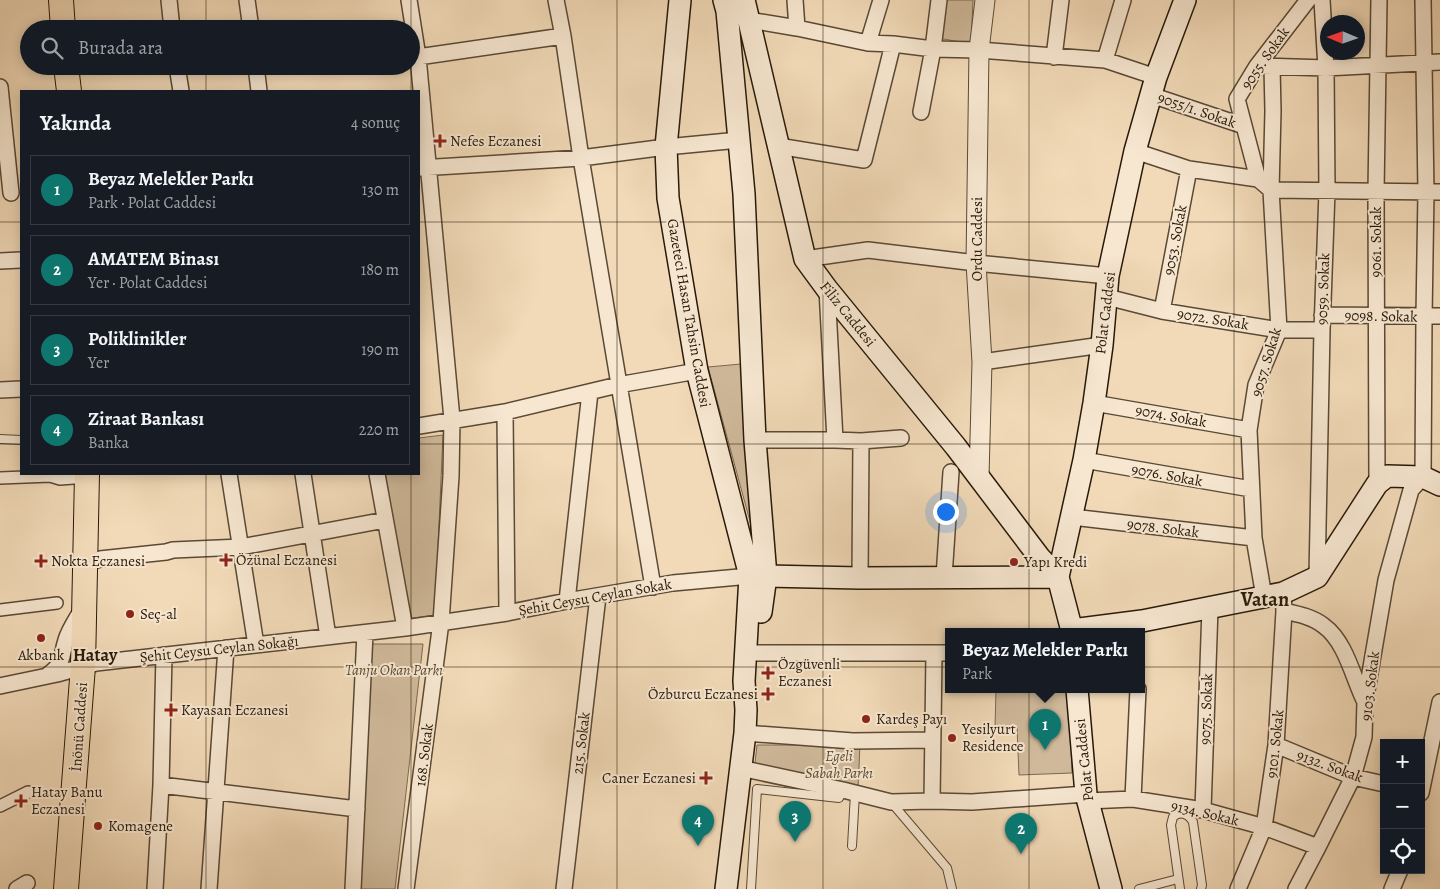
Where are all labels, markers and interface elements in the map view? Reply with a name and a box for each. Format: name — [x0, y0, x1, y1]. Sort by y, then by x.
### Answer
north arrow — [1320, 15, 1365, 60]
search box — [20, 20, 420, 75]
street label: 9055. Sokak — [1236, 22, 1294, 93]
icon: search — [38, 34, 66, 62]
text: Burada ara — [78, 35, 163, 61]
street label: 9055/1. Sokak — [1155, 87, 1239, 133]
text: Yakında — [40, 109, 111, 137]
text: 4 sonuç — [351, 112, 400, 134]
place label: Nefes Eczanesi — [450, 131, 542, 151]
marker: Nefes Eczanesi — [434, 135, 446, 147]
text: Beyaz Melekler Parkı — [88, 166, 254, 192]
text: 1 — [54, 179, 60, 201]
text: 130 m — [362, 179, 399, 201]
text: Park · Polat Caddesi — [88, 192, 216, 214]
street label: Ordu Caddesi — [967, 197, 987, 281]
street label: 9053. Sokak — [1158, 202, 1192, 277]
street label: 9061. Sokak — [1366, 206, 1386, 277]
street label: Gazeteci Hasan Tahsin Caddesi — [663, 217, 715, 409]
text: AMATEM Binası — [88, 246, 219, 272]
street label: 9059. Sokak — [1312, 252, 1334, 325]
text: 2 — [53, 259, 61, 281]
text: 180 m — [361, 259, 399, 281]
street label: Polat Caddesi — [1090, 271, 1120, 355]
text: Yer · Polat Caddesi — [88, 272, 207, 294]
street label: Filiz Caddesi — [815, 277, 881, 351]
street label: 9072. Sokak — [1176, 303, 1251, 335]
street label: 9098. Sokak — [1344, 305, 1418, 327]
street label: 9057. Sokak — [1246, 324, 1286, 399]
text: Poliklinikler — [88, 326, 187, 352]
text: 3 — [54, 339, 60, 361]
text: 190 m — [361, 339, 399, 361]
text: Yer — [88, 352, 109, 374]
street label: 9074. Sokak — [1134, 400, 1209, 432]
text: Ziraat Bankası — [88, 406, 204, 432]
text: 4 — [53, 419, 61, 441]
text: 220 m — [359, 419, 399, 441]
text: Banka — [88, 432, 129, 454]
street label: 9076. Sokak — [1130, 459, 1205, 491]
your location — [933, 499, 959, 525]
street label: 9078. Sokak — [1126, 514, 1201, 542]
place label: Özünal Eczanesi — [236, 550, 337, 570]
place label: Nokta Eczanesi — [51, 551, 145, 571]
place label: Yapı Kredi — [1023, 552, 1087, 572]
marker: Özünal Eczanesi — [220, 554, 232, 566]
marker: Nokta Eczanesi — [35, 555, 47, 567]
marker: Yapı Kredi — [1008, 556, 1020, 568]
street label: Şehit Ceysu Ceylan Sokak — [517, 574, 674, 620]
district label: Vatan — [1240, 586, 1289, 613]
place label: Seç-al — [140, 604, 177, 624]
marker: Seç-al — [124, 608, 136, 620]
popup — [945, 628, 1145, 693]
street label: Şehit Ceysu Ceylan Sokağı — [139, 631, 299, 667]
marker: Akbank — [35, 632, 47, 644]
text: Beyaz Melekler Parkı — [962, 637, 1128, 663]
district label: Hatay — [73, 643, 118, 667]
place label: Akbank — [17, 645, 65, 665]
street label: 9103. Sokak — [1356, 649, 1384, 722]
place label: Özgüvenli Eczanesi — [778, 654, 840, 691]
park label: Tanju Okan Parkı — [345, 660, 443, 680]
text: Park — [962, 663, 992, 685]
marker: Özgüvenli Eczanesi — [762, 667, 774, 679]
street label: 9075. Sokak — [1195, 672, 1217, 745]
street label: İnönü Caddesi — [66, 682, 92, 772]
place label: Özburcu Eczanesi — [648, 684, 758, 704]
marker: Özburcu Eczanesi — [762, 688, 774, 700]
place label: Kayasan Eczanesi — [181, 700, 289, 720]
marker: Kayasan Eczanesi — [165, 704, 177, 716]
street label: 9101. Sokak — [1261, 708, 1289, 779]
place label: Kardeş Payı — [876, 709, 947, 729]
pin: 1 — [1029, 709, 1061, 750]
street label: 215. Sokak — [567, 710, 595, 775]
marker: Kardeş Payı — [860, 713, 872, 725]
street label: Polat Caddesi — [1070, 718, 1098, 802]
place label: Yesilyurt Residence — [961, 719, 1024, 756]
street label: 168. Sokak — [410, 722, 438, 788]
marker: Yesilyurt Residence — [946, 732, 958, 744]
map controls — [1380, 739, 1425, 874]
button: + — [1380, 739, 1425, 784]
street label: 9132. Sokak — [1294, 745, 1366, 787]
park label: Egeli Sabah Parkı — [805, 746, 873, 783]
place label: Caner Eczanesi — [602, 768, 696, 788]
marker: Caner Eczanesi — [700, 772, 712, 784]
place label: Hatay Banu Eczanesi — [31, 782, 103, 819]
button: − — [1380, 784, 1425, 829]
marker: Hatay Banu Eczanesi — [15, 795, 27, 807]
street label: 9134. Sokak — [1169, 795, 1241, 831]
pin: 3 — [779, 801, 811, 842]
pin: 4 — [682, 805, 714, 846]
pin: 2 — [1005, 813, 1037, 854]
place label: Komagene — [108, 816, 173, 836]
marker: Komagene — [92, 820, 104, 832]
button: locate — [1380, 829, 1425, 874]

